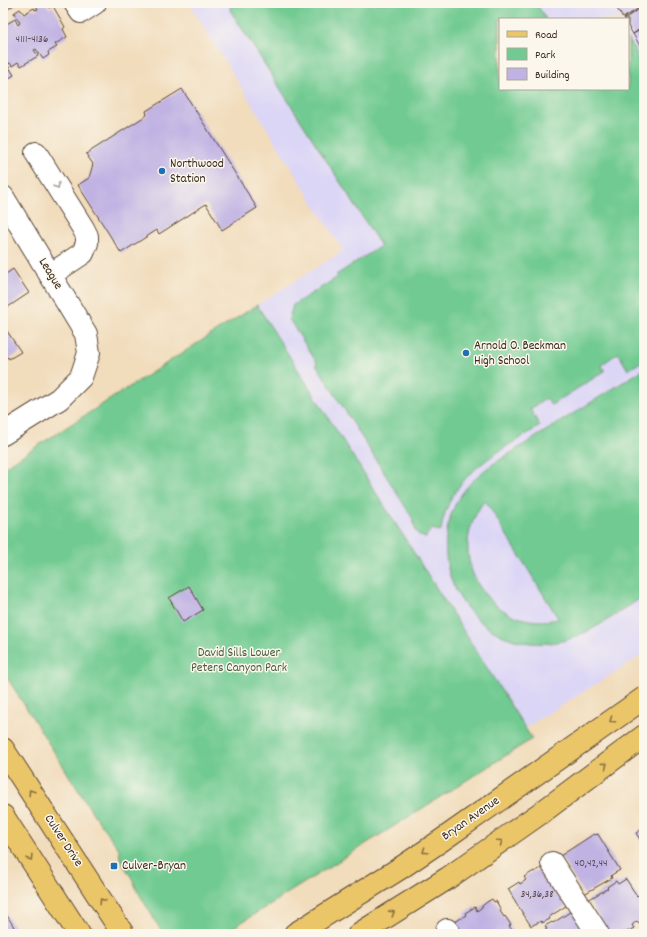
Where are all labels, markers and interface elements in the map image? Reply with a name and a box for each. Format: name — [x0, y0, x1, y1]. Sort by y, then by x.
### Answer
legend — [499, 18, 629, 90]
text: Road — [535, 27, 557, 44]
house number: 4111-4136 — [16, 32, 48, 48]
text: Park — [535, 47, 556, 64]
text: Building — [535, 67, 570, 84]
place label: Northwood Station — [170, 155, 224, 189]
marker: Northwood Station — [157, 166, 167, 176]
one-way arrow — [52, 182, 59, 189]
street label: League — [33, 254, 67, 294]
place label: Arnold O. Beckman High School — [474, 337, 566, 371]
marker: Arnold O. Beckman High School — [461, 348, 471, 358]
park label: David Sills Lower Peters Canyon Park — [191, 644, 287, 678]
one-way arrow — [609, 715, 616, 722]
one-way arrow — [601, 763, 608, 770]
one-way arrow — [28, 789, 36, 796]
street label: Bryan Avenue — [438, 792, 504, 846]
street label: Culver Drive — [39, 811, 87, 871]
one-way arrow — [496, 839, 503, 847]
one-way arrow — [423, 846, 430, 853]
one-way arrow — [25, 854, 33, 861]
house number: 40,42,44 — [574, 856, 608, 872]
place label: Culver-Bryan — [122, 857, 186, 876]
marker: Culver-Bryan — [109, 861, 119, 871]
house number: 34,36,38 — [520, 887, 554, 903]
one-way arrow — [99, 898, 107, 905]
one-way arrow — [387, 911, 394, 918]

